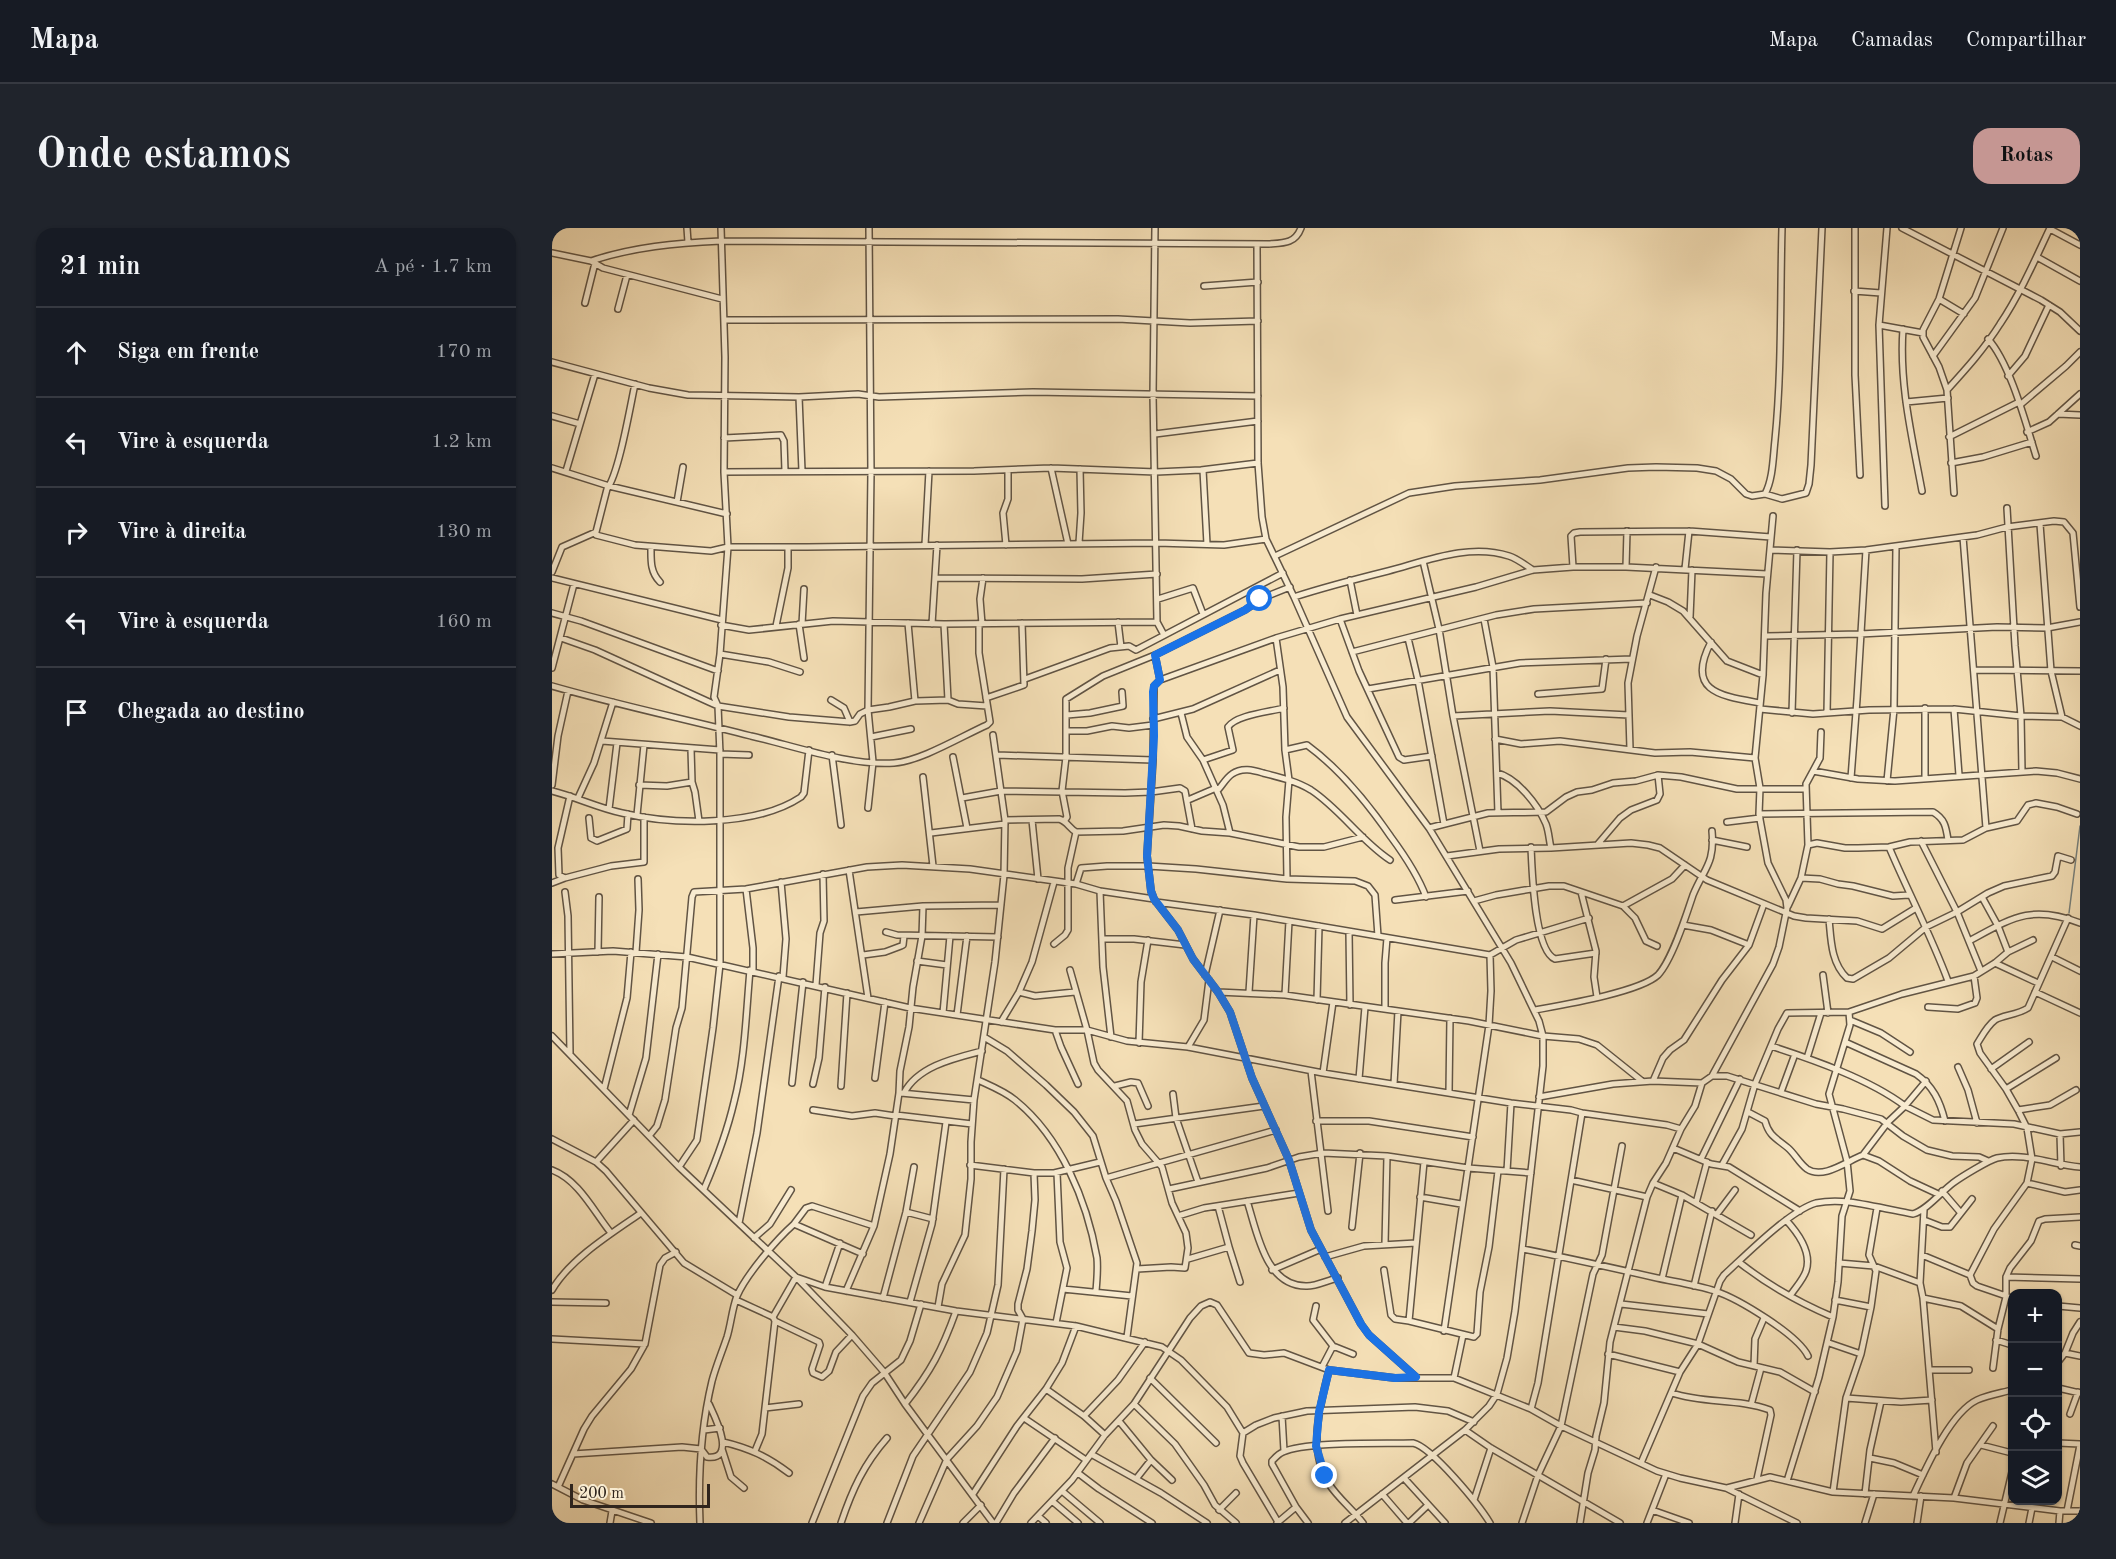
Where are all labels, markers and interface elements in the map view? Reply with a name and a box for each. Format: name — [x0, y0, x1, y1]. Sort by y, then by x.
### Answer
text: Mapa — [30, 27, 99, 55]
text: Mapa — [1769, 30, 1818, 51]
text: Camadas — [1851, 30, 1933, 51]
text: Compartilhar — [1966, 30, 2086, 51]
button: Rotas — [1973, 128, 2080, 184]
text: Onde estamos — [36, 135, 291, 177]
text: 21 min — [60, 254, 140, 280]
text: A pé · 1.7 km — [374, 257, 492, 277]
icon: ahead — [60, 336, 93, 369]
text: Siga em frente — [117, 341, 259, 363]
text: 170 m — [436, 342, 492, 362]
icon: left — [60, 426, 93, 459]
text: Vire à esquerda — [117, 431, 269, 453]
text: 1.2 km — [431, 432, 492, 452]
icon: right — [60, 516, 93, 549]
text: Vire à direita — [117, 521, 247, 543]
text: 130 m — [436, 522, 492, 542]
route start — [1246, 585, 1272, 611]
icon: left — [60, 606, 93, 639]
text: Vire à esquerda — [117, 611, 269, 633]
text: 160 m — [436, 612, 492, 632]
icon: arrive — [60, 696, 93, 729]
text: Chegada ao destino — [117, 701, 305, 723]
map controls — [2008, 1289, 2062, 1505]
button: + — [2008, 1289, 2062, 1343]
button: − — [2008, 1343, 2062, 1397]
button: locate — [2008, 1397, 2062, 1451]
button: layers — [2008, 1451, 2062, 1505]
route end — [1311, 1462, 1337, 1488]
scale bar — [570, 1481, 710, 1508]
text: 200 m — [579, 1486, 624, 1502]

